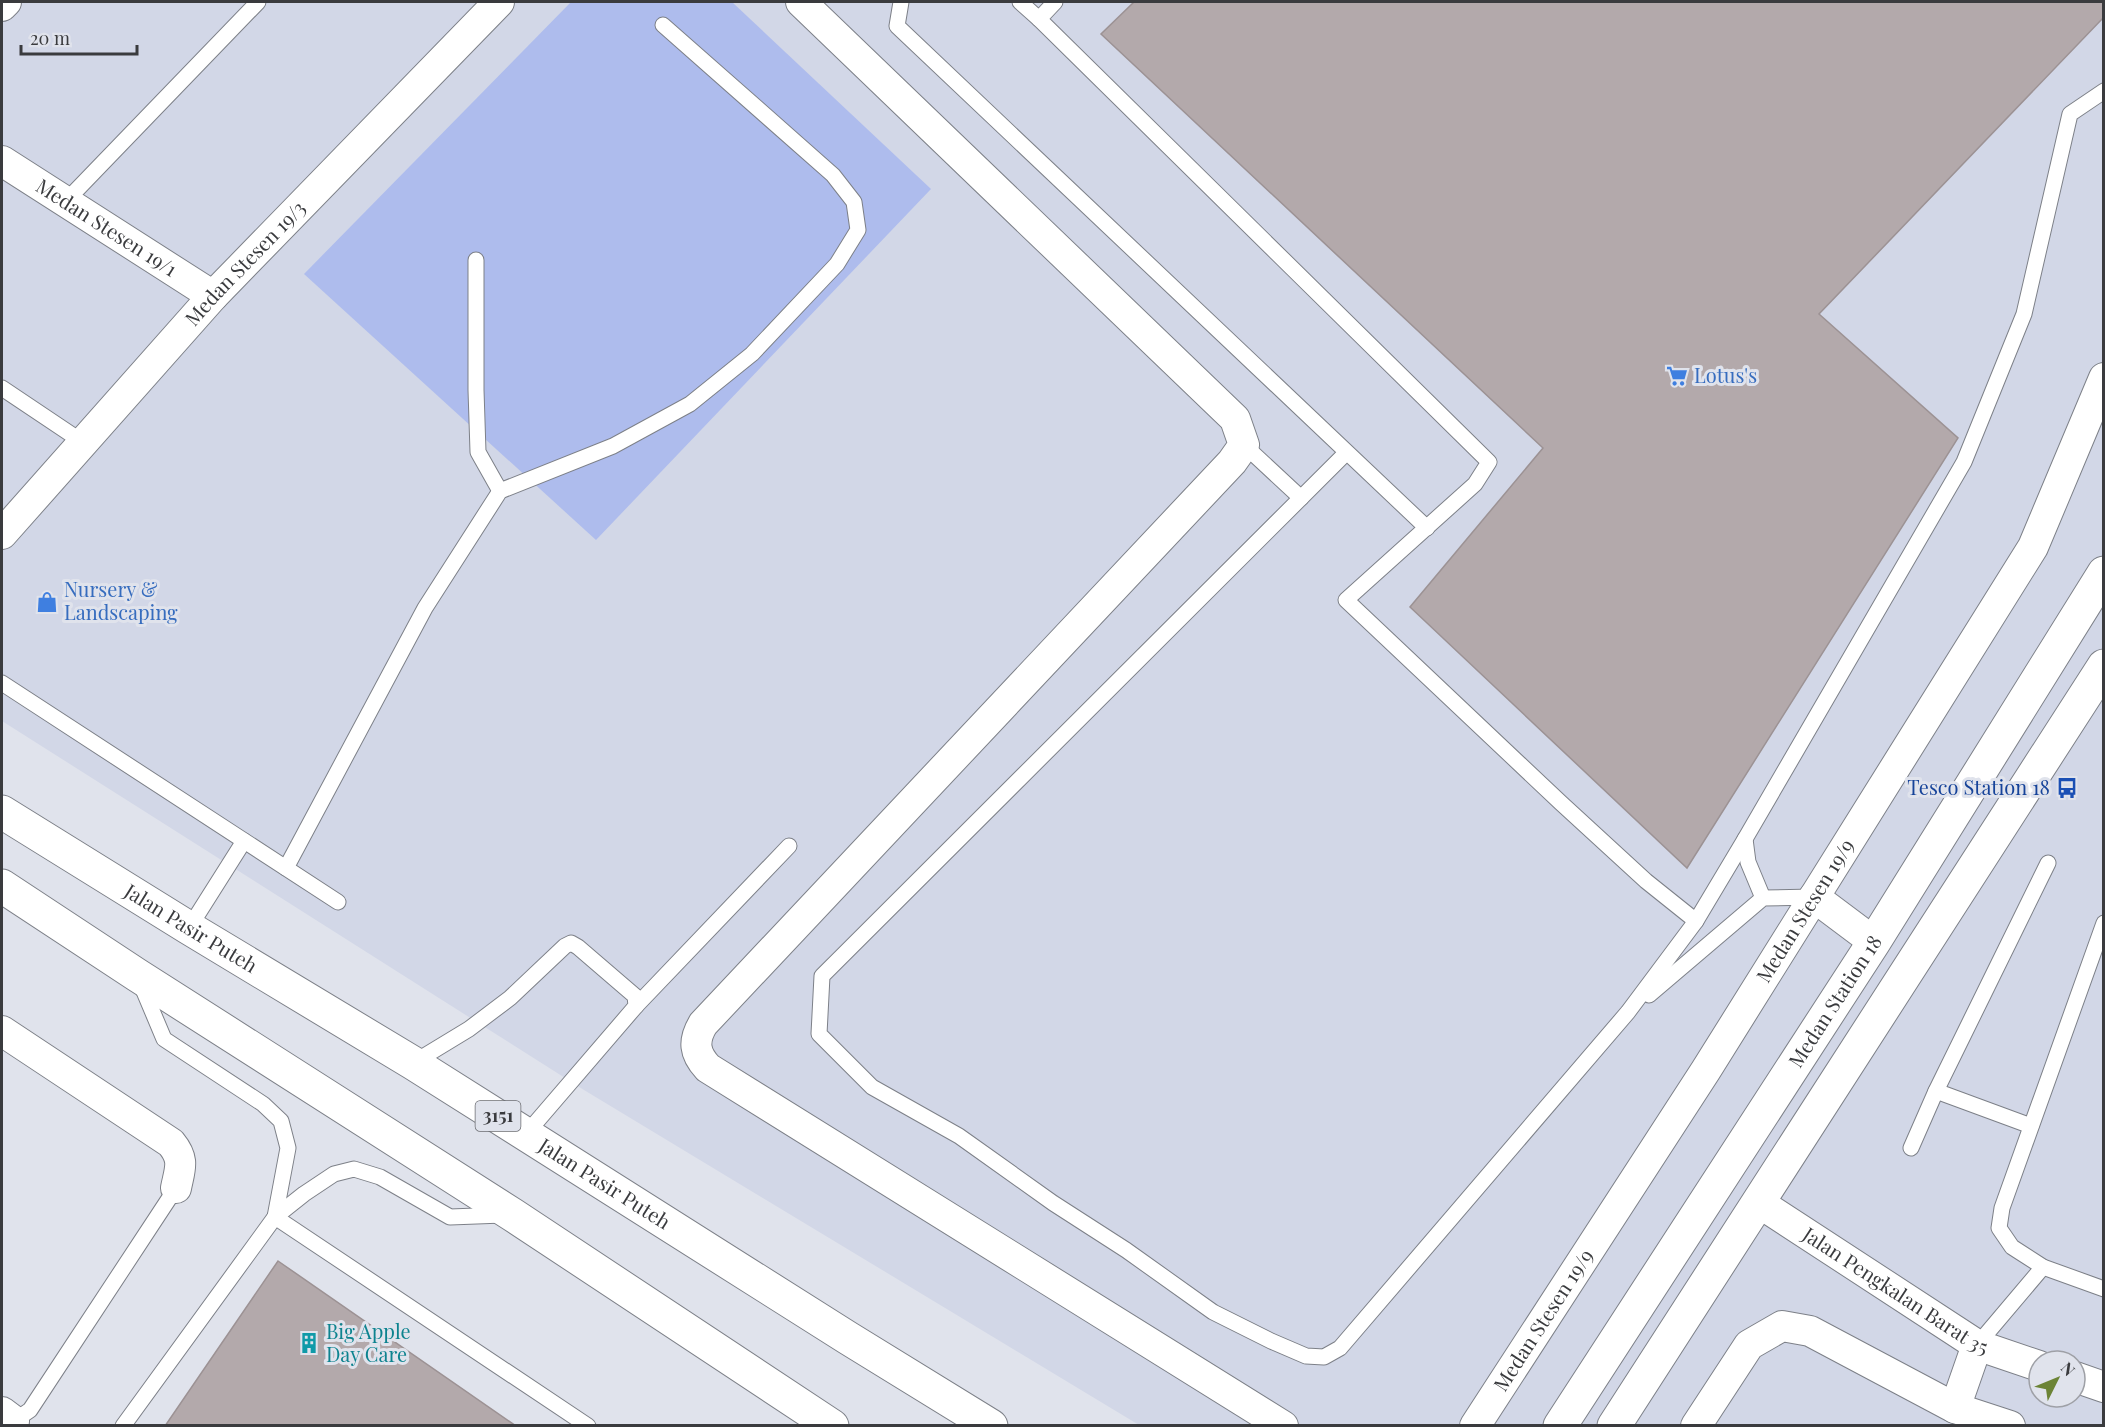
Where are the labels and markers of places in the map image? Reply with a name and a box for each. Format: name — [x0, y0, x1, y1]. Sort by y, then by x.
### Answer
place label: Lotus's — [1694, 361, 1757, 388]
supermarket icon: Lotus's — [1665, 364, 1689, 388]
place label: Nursery & Landscaping — [64, 575, 178, 625]
shop icon: Nursery & Landscaping — [35, 590, 59, 614]
place label: Tesco Station 18 — [1907, 773, 2050, 800]
bus stop icon: Tesco Station 18 — [2055, 776, 2079, 800]
place label: Big Apple Day Care — [326, 1317, 411, 1367]
building icon: Big Apple Day Care — [297, 1331, 321, 1355]

